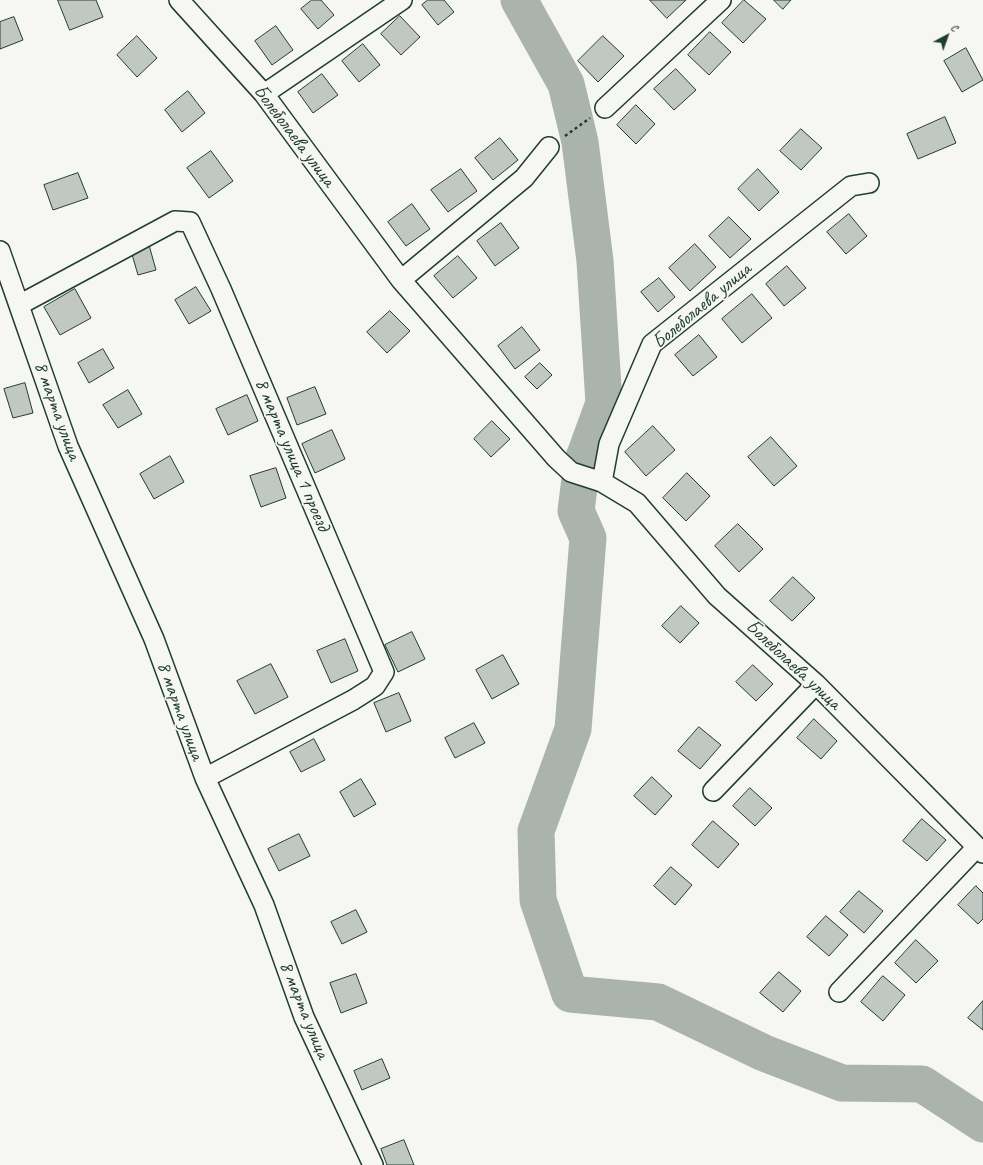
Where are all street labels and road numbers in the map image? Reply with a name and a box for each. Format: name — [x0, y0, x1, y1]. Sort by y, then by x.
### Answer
street label: Болеболаева улица — [248, 80, 340, 192]
street label: Болеболаева улица — [648, 258, 756, 354]
street label: 8 марта улица — [28, 358, 86, 464]
street label: 8 марта улица 1 проезд — [249, 375, 335, 535]
street label: Болеболаева улица — [740, 615, 846, 715]
street label: 8 марта улица — [151, 658, 209, 764]
street label: 8 марта улица — [274, 958, 334, 1062]

